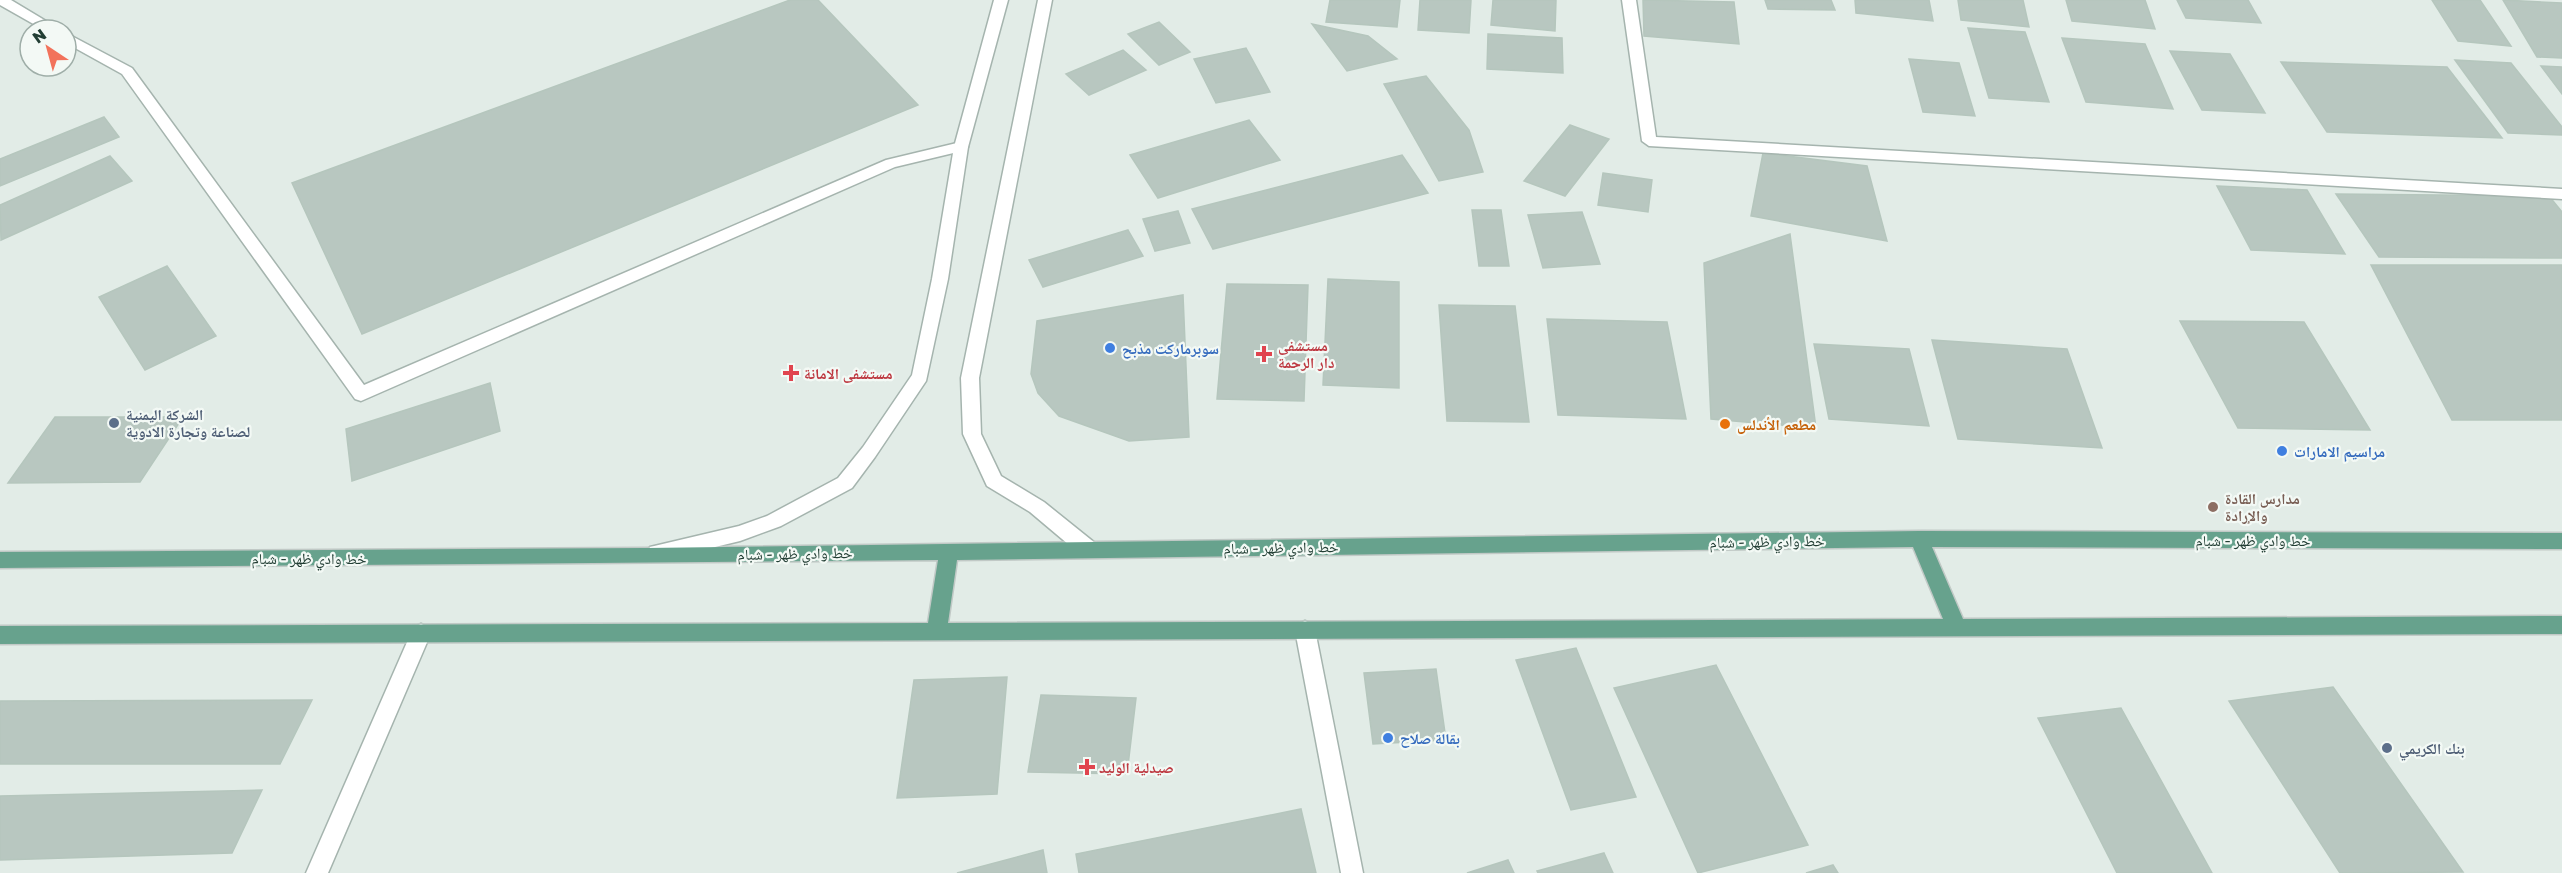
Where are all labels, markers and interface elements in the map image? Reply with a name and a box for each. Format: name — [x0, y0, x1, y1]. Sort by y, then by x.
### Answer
north arrow — [18, 18, 78, 78]
text: N — [28, 24, 50, 48]
place label: مستشفى دار الرحمة — [1278, 336, 1335, 371]
place label: سوبرمارکت مذبح — [1122, 339, 1219, 359]
marker: سوبرمارکت مذبح — [1103, 341, 1117, 355]
marker: مستشفى دار الرحمة — [1255, 345, 1273, 363]
marker: مستشفى الامانة — [782, 364, 800, 382]
place label: مستشفى الامانة — [804, 364, 893, 383]
place label: الشركة اليمنية لصناعة وتجارة الادوية — [126, 405, 250, 440]
place label: مطعم الأندلس — [1737, 415, 1816, 435]
marker: الشركة اليمنية لصناعة وتجارة الادوية — [107, 416, 121, 430]
marker: مطعم الأندلس — [1718, 417, 1732, 431]
place label: مراسيم الامارات — [2294, 442, 2385, 462]
marker: مراسيم الامارات — [2275, 444, 2289, 458]
place label: مدارس القادة والإرادة — [2225, 489, 2300, 524]
marker: مدارس القادة والإرادة — [2206, 500, 2220, 514]
street label: خط وادي ظهر - شبام — [1709, 531, 1825, 555]
street label: خط وادي ظهر - شبام — [2196, 531, 2311, 553]
street label: خط وادي ظهر - شبام — [1223, 537, 1339, 561]
street label: خط وادي ظهر - شبام — [737, 543, 853, 567]
street label: خط وادي ظهر - شبام — [252, 549, 367, 571]
place label: بقالة صلاح — [1400, 729, 1460, 748]
marker: بقالة صلاح — [1381, 731, 1395, 745]
place label: بنك الكريمي — [2399, 739, 2465, 761]
marker: بنك الكريمي — [2380, 741, 2394, 755]
place label: صيدلية الوليد — [1099, 758, 1174, 776]
marker: صيدلية الوليد — [1080, 760, 1094, 774]

